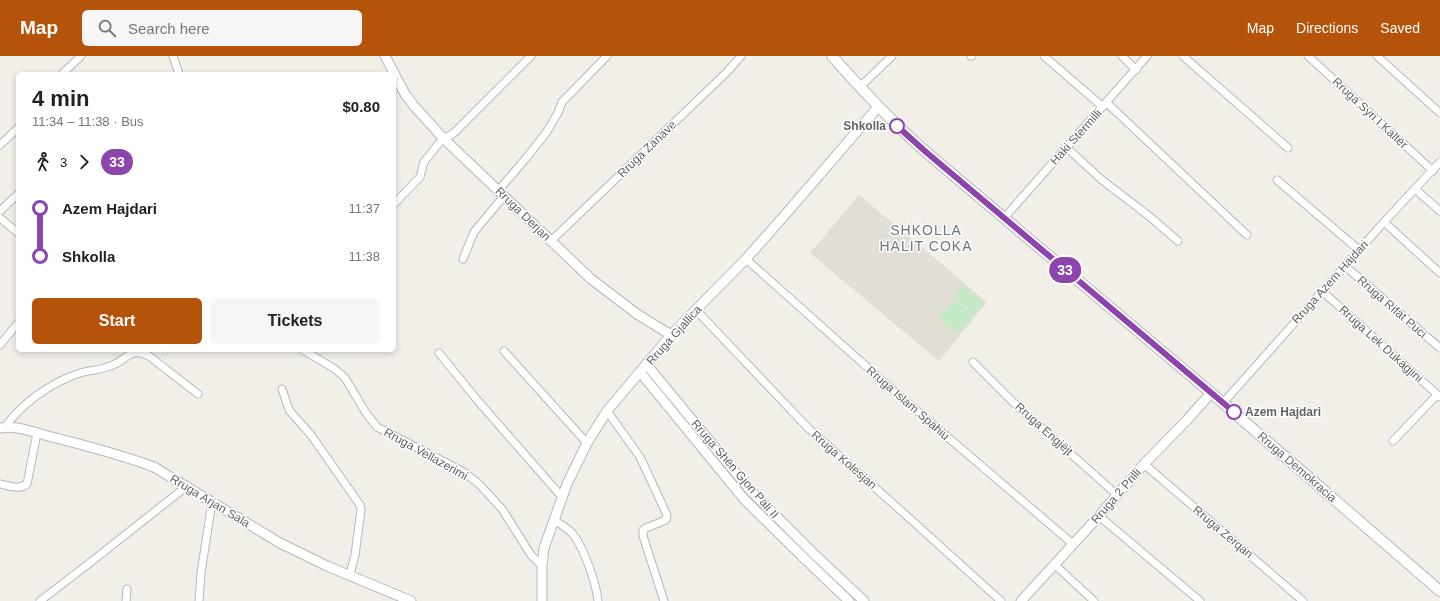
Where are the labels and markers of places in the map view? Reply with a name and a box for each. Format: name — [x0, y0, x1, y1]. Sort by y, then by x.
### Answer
marker: Shkolla — [889, 118, 905, 134]
place label: Shkolla — [843, 119, 886, 133]
marker: Azem Hajdari — [1226, 404, 1242, 420]
place label: Azem Hajdari — [1245, 405, 1321, 419]

